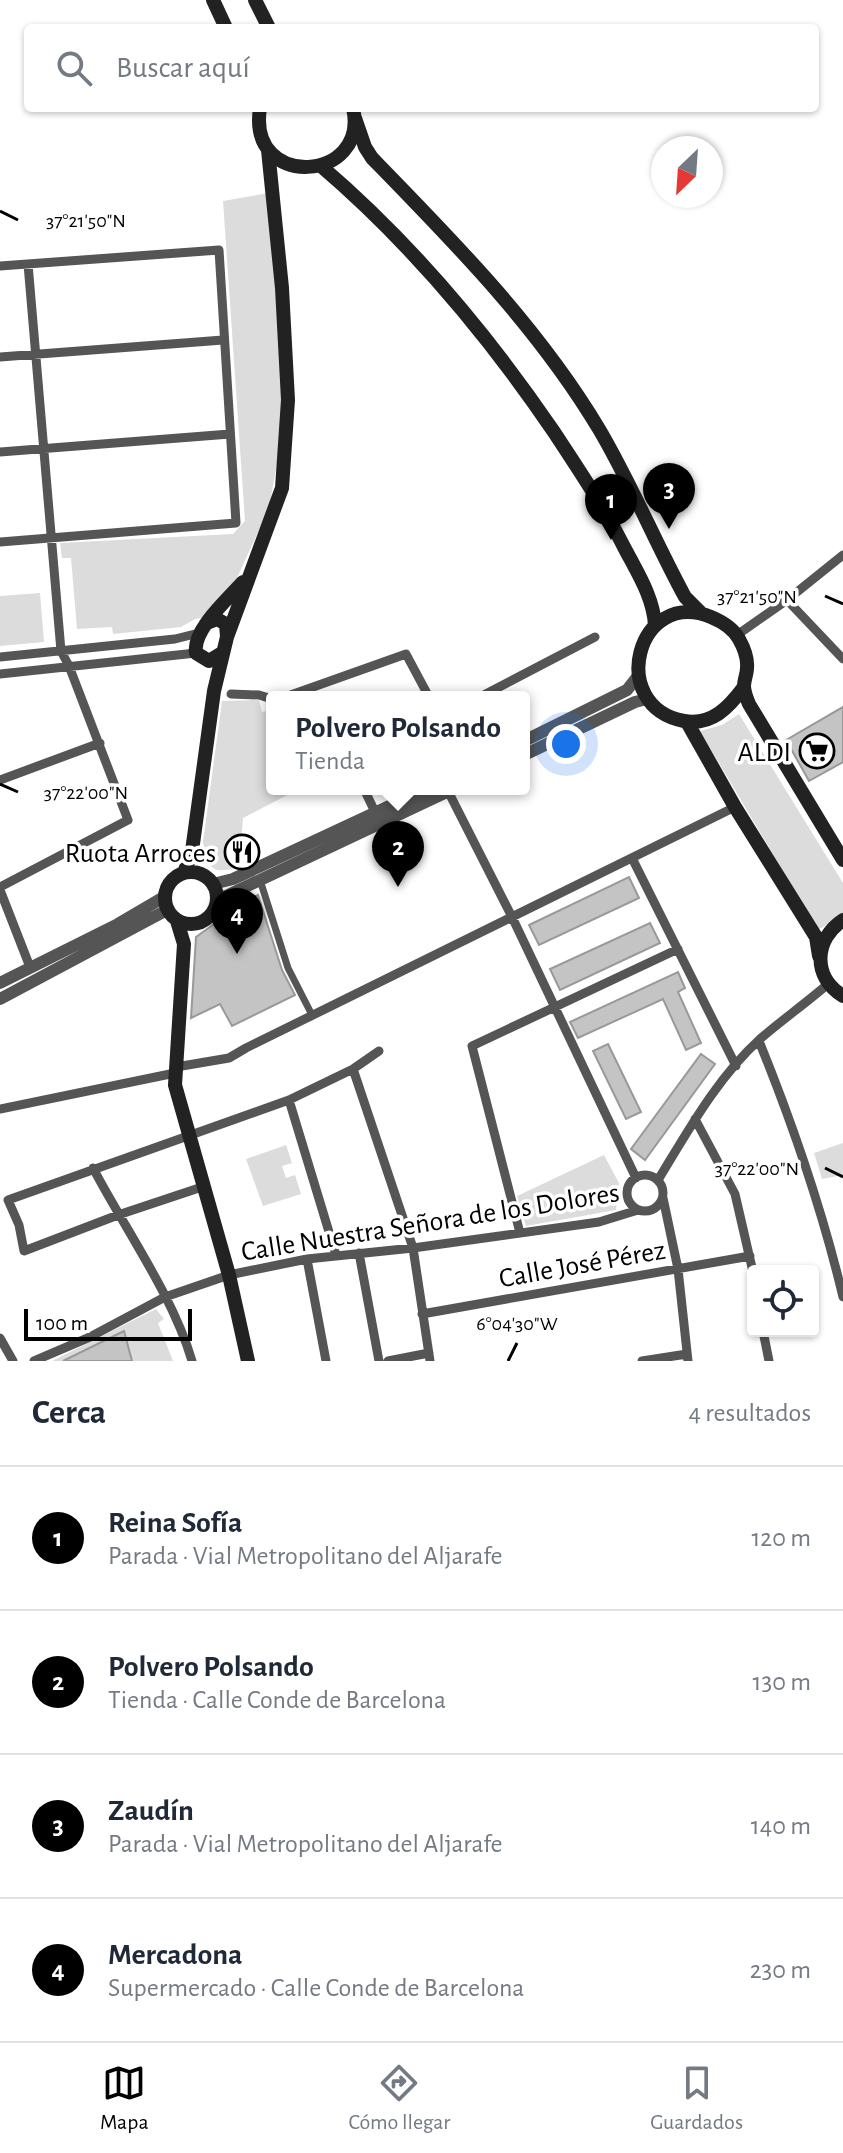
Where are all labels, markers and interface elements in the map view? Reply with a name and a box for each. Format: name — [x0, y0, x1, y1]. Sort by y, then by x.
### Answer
search box — [24, 24, 819, 112]
icon: search — [52, 46, 96, 90]
text: Buscar aquí — [116, 53, 250, 83]
north arrow — [651, 136, 723, 208]
text: 37°21'50"N — [46, 211, 126, 231]
pin: 3 — [643, 463, 695, 529]
pin: 1 — [585, 474, 637, 540]
text: 37°21'50"N — [717, 587, 797, 607]
popup — [266, 691, 530, 795]
text: Polvero Polsando — [295, 713, 501, 743]
your location — [546, 724, 586, 764]
supermarket icon: ALDI — [798, 732, 836, 770]
place label: ALDI — [738, 739, 791, 767]
text: Tienda — [295, 748, 365, 774]
text: 37°22'00"N — [44, 783, 128, 803]
pin: 2 — [372, 821, 424, 887]
restaurant icon: Ruota Arroces — [223, 833, 261, 871]
place label: Ruota Arroces — [65, 840, 216, 868]
pin: 4 — [211, 888, 263, 954]
text: 37°22'00"N — [715, 1159, 799, 1179]
street label: Calle Nuestra Señora de los Dolores — [239, 1179, 621, 1267]
street label: Calle José Pérez — [497, 1237, 668, 1293]
map controls — [747, 1265, 819, 1337]
button: locate — [747, 1265, 819, 1337]
scale bar — [24, 1305, 192, 1341]
text: 100 m — [36, 1312, 88, 1334]
text: 6°04'30"W — [476, 1314, 558, 1334]
text: Cerca — [32, 1396, 106, 1430]
text: 4 resultados — [688, 1400, 811, 1426]
text: Reina Sofía — [108, 1508, 242, 1538]
text: 1 — [53, 1525, 63, 1551]
text: 120 m — [751, 1525, 811, 1551]
text: Parada · Vial Metropolitano del Aljarafe — [108, 1543, 503, 1569]
text: Polvero Polsando — [108, 1652, 314, 1682]
text: 2 — [52, 1669, 64, 1695]
text: 130 m — [753, 1669, 811, 1695]
text: Tienda · Calle Conde de Barcelona — [108, 1687, 446, 1713]
text: Zaudín — [108, 1796, 194, 1826]
text: 3 — [52, 1813, 64, 1839]
text: 140 m — [751, 1813, 811, 1839]
text: Parada · Vial Metropolitano del Aljarafe — [108, 1831, 503, 1857]
text: Mercadona — [108, 1940, 242, 1970]
text: 4 — [51, 1957, 65, 1983]
text: 230 m — [750, 1957, 811, 1983]
text: Supermercado · Calle Conde de Barcelona — [108, 1975, 524, 2001]
tab: Mapa — [100, 2061, 149, 2135]
tab: Cómo llegar — [348, 2061, 450, 2135]
tab: Guardados — [650, 2061, 743, 2135]

